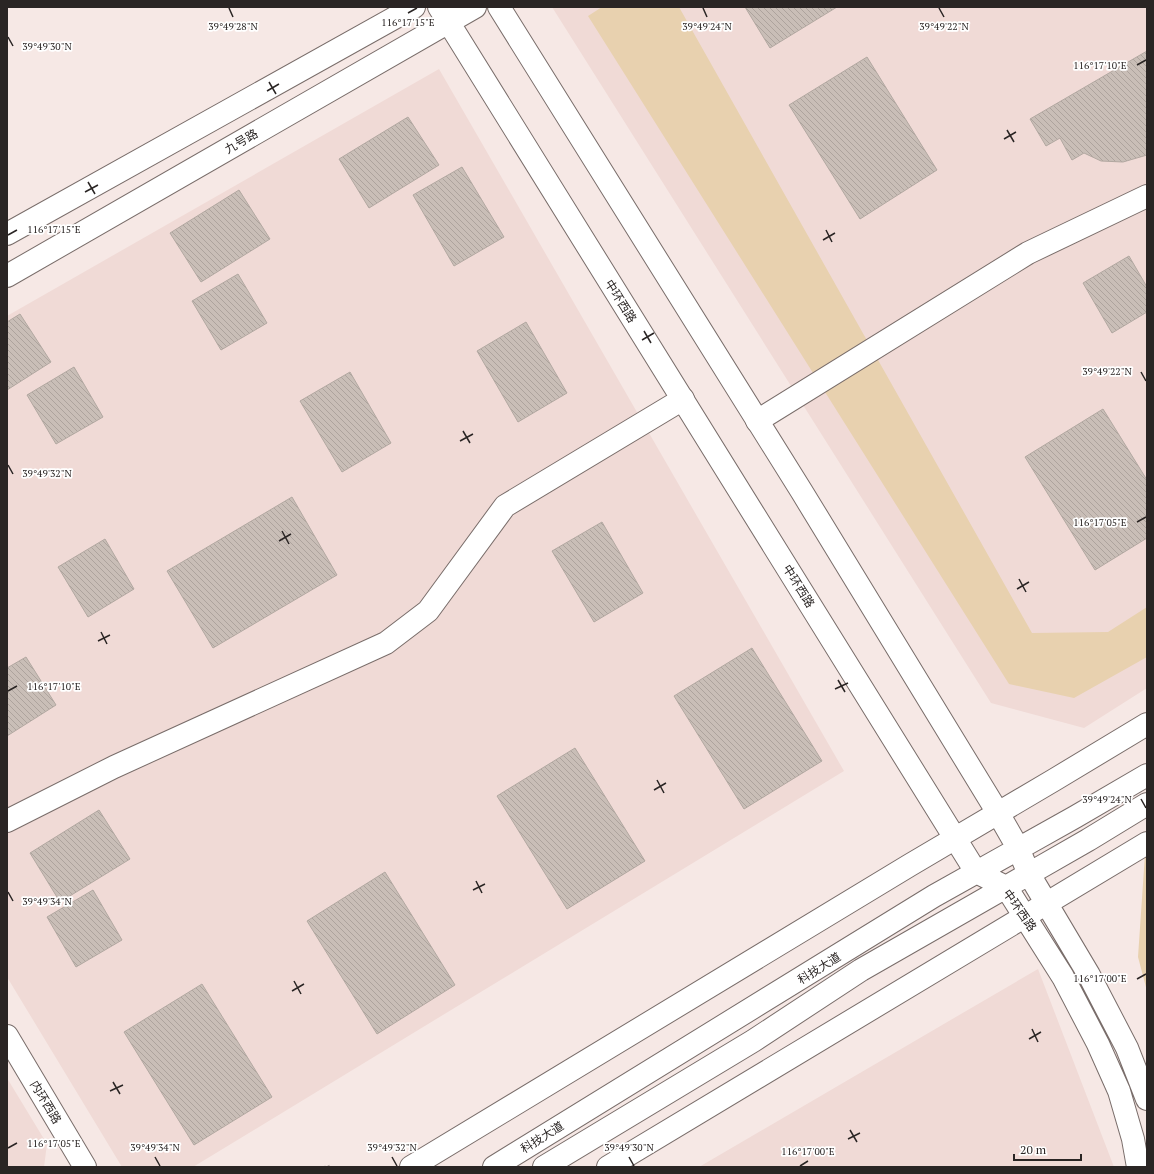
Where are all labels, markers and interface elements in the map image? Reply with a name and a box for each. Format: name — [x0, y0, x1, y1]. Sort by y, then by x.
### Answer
text: 116°17'15"E — [381, 16, 435, 29]
text: 39°49'28"N — [208, 20, 258, 33]
text: 39°49'24"N — [682, 20, 732, 33]
text: 39°49'22"N — [919, 20, 969, 33]
text: 39°49'30"N — [22, 40, 72, 53]
text: 116°17'10"E — [1073, 59, 1127, 72]
street label: 九号路 — [222, 126, 260, 156]
text: 116°17'15"E — [27, 223, 81, 236]
street label: 中环西路 — [602, 277, 640, 325]
text: 39°49'22"N — [1082, 365, 1132, 378]
text: 39°49'32"N — [22, 467, 72, 480]
text: 116°17'05"E — [1073, 516, 1127, 529]
street label: 中环西路 — [780, 562, 818, 610]
text: 116°17'10"E — [27, 680, 81, 693]
text: 39°49'24"N — [1082, 793, 1132, 806]
street label: 中环西路 — [1000, 886, 1040, 934]
text: 39°49'34"N — [22, 895, 72, 908]
street label: 科技大道 — [795, 949, 843, 987]
text: 116°17'00"E — [1073, 972, 1127, 985]
street label: 内环西路 — [27, 1078, 65, 1126]
street label: 科技大道 — [518, 1118, 566, 1156]
scale bar — [1014, 1136, 1081, 1162]
text: 116°17'05"E — [27, 1137, 81, 1150]
text: 39°49'34"N — [130, 1141, 180, 1154]
text: 39°49'32"N — [367, 1141, 417, 1154]
text: 39°49'30"N — [604, 1141, 654, 1154]
text: 20 m — [1020, 1142, 1047, 1157]
text: 116°17'00"E — [781, 1145, 835, 1158]

